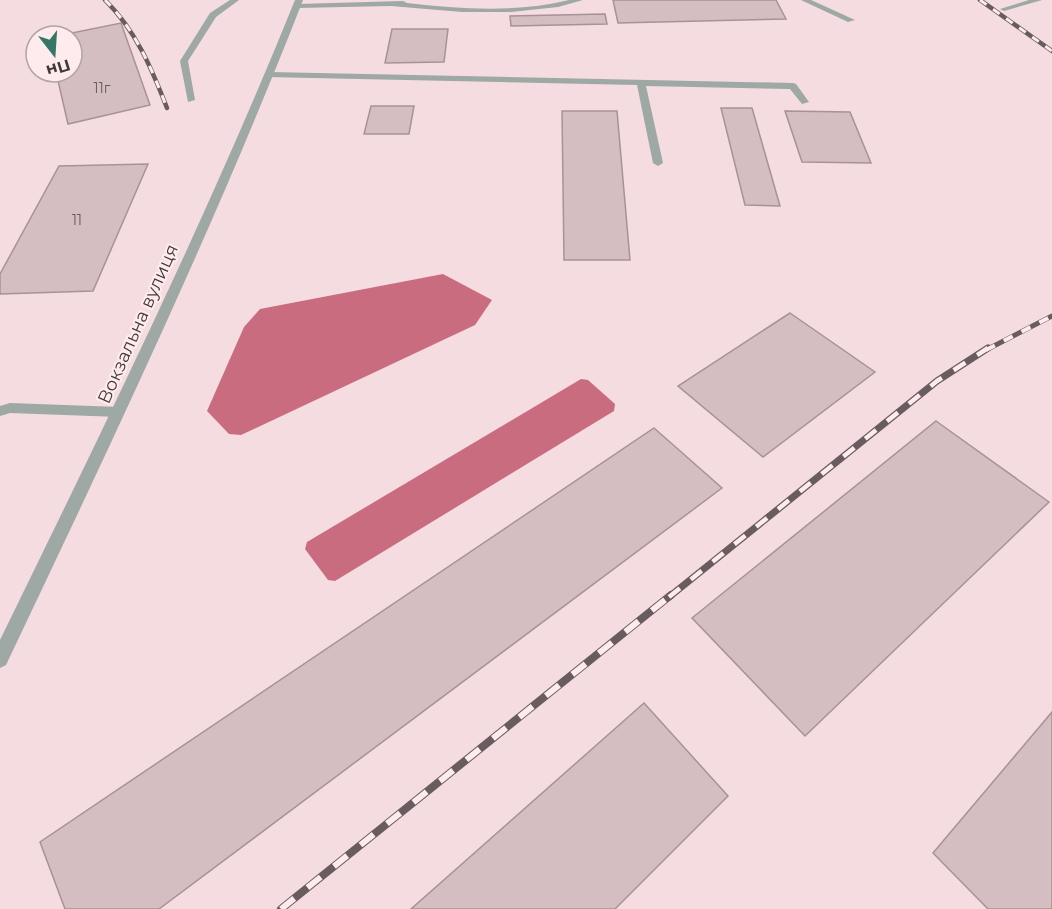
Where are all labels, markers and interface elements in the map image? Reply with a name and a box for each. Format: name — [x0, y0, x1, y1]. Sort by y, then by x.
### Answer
north arrow — [24, 24, 84, 84]
text: Пн — [44, 55, 73, 80]
house number: 11г — [94, 79, 111, 97]
house number: 11 — [72, 211, 82, 229]
street label: Вокзальна вулиця — [93, 241, 183, 407]

